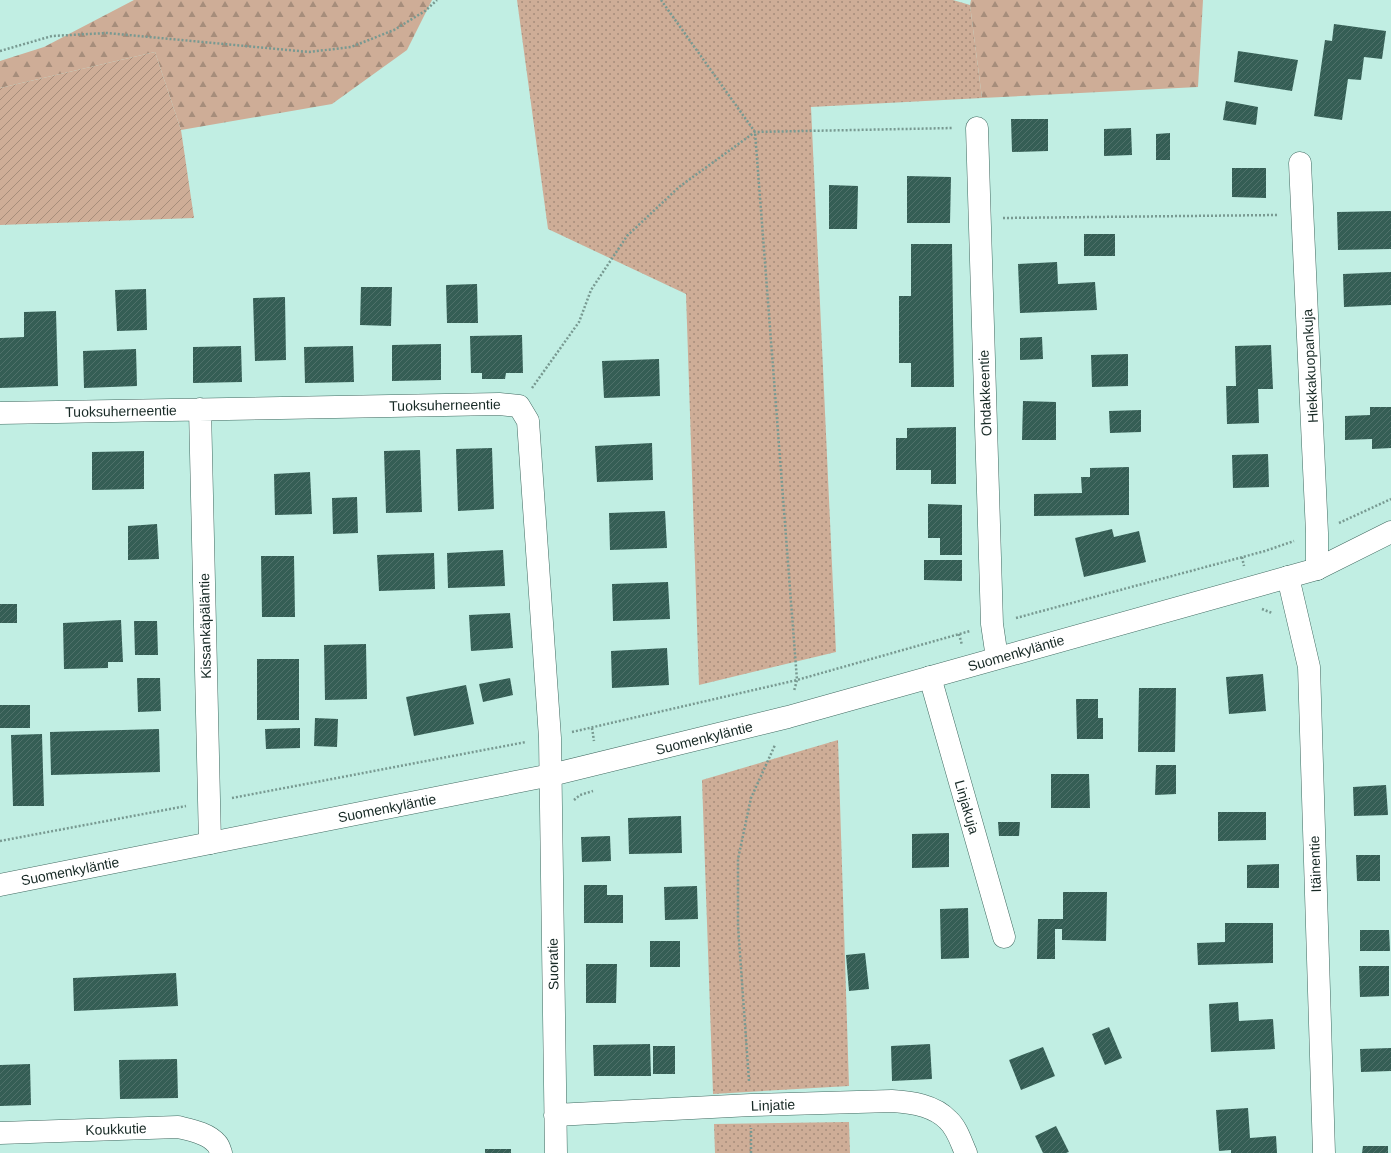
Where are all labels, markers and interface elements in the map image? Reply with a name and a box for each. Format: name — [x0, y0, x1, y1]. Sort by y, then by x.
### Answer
street label: Hiekkakuopankuja — [1299, 308, 1321, 424]
street label: Ohdakkeentie — [975, 349, 995, 436]
street label: Tuoksuherneentie — [389, 396, 501, 414]
street label: Tuoksuherneentie — [65, 402, 177, 420]
street label: Kissankäpäläntie — [196, 573, 214, 679]
street label: Suomenkyläntie — [966, 632, 1066, 674]
street label: Suomenkyläntie — [654, 718, 754, 758]
street label: Linjakuja — [952, 778, 982, 836]
street label: Suomenkyläntie — [337, 791, 438, 825]
street label: Itäinentie — [1306, 835, 1324, 893]
street label: Suomenkyläntie — [20, 854, 121, 888]
street label: Suoratie — [545, 938, 561, 990]
street label: Linjatie — [751, 1096, 796, 1114]
street label: Koukkutie — [85, 1120, 147, 1138]

